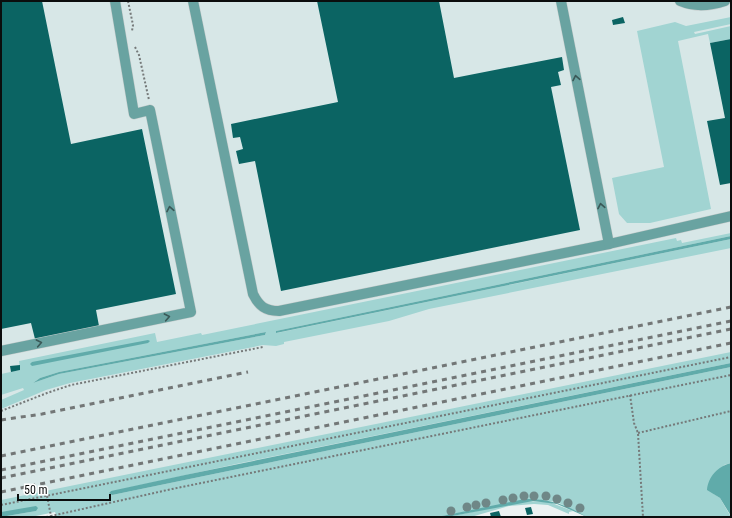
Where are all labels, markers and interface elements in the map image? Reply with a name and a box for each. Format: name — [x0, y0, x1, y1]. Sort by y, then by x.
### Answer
one-way arrow — [573, 75, 581, 81]
one-way arrow — [598, 203, 606, 209]
one-way arrow — [167, 206, 175, 212]
one-way arrow — [164, 313, 170, 322]
one-way arrow — [36, 339, 42, 347]
scale bar — [18, 476, 110, 502]
text: 50 m — [24, 483, 48, 497]

